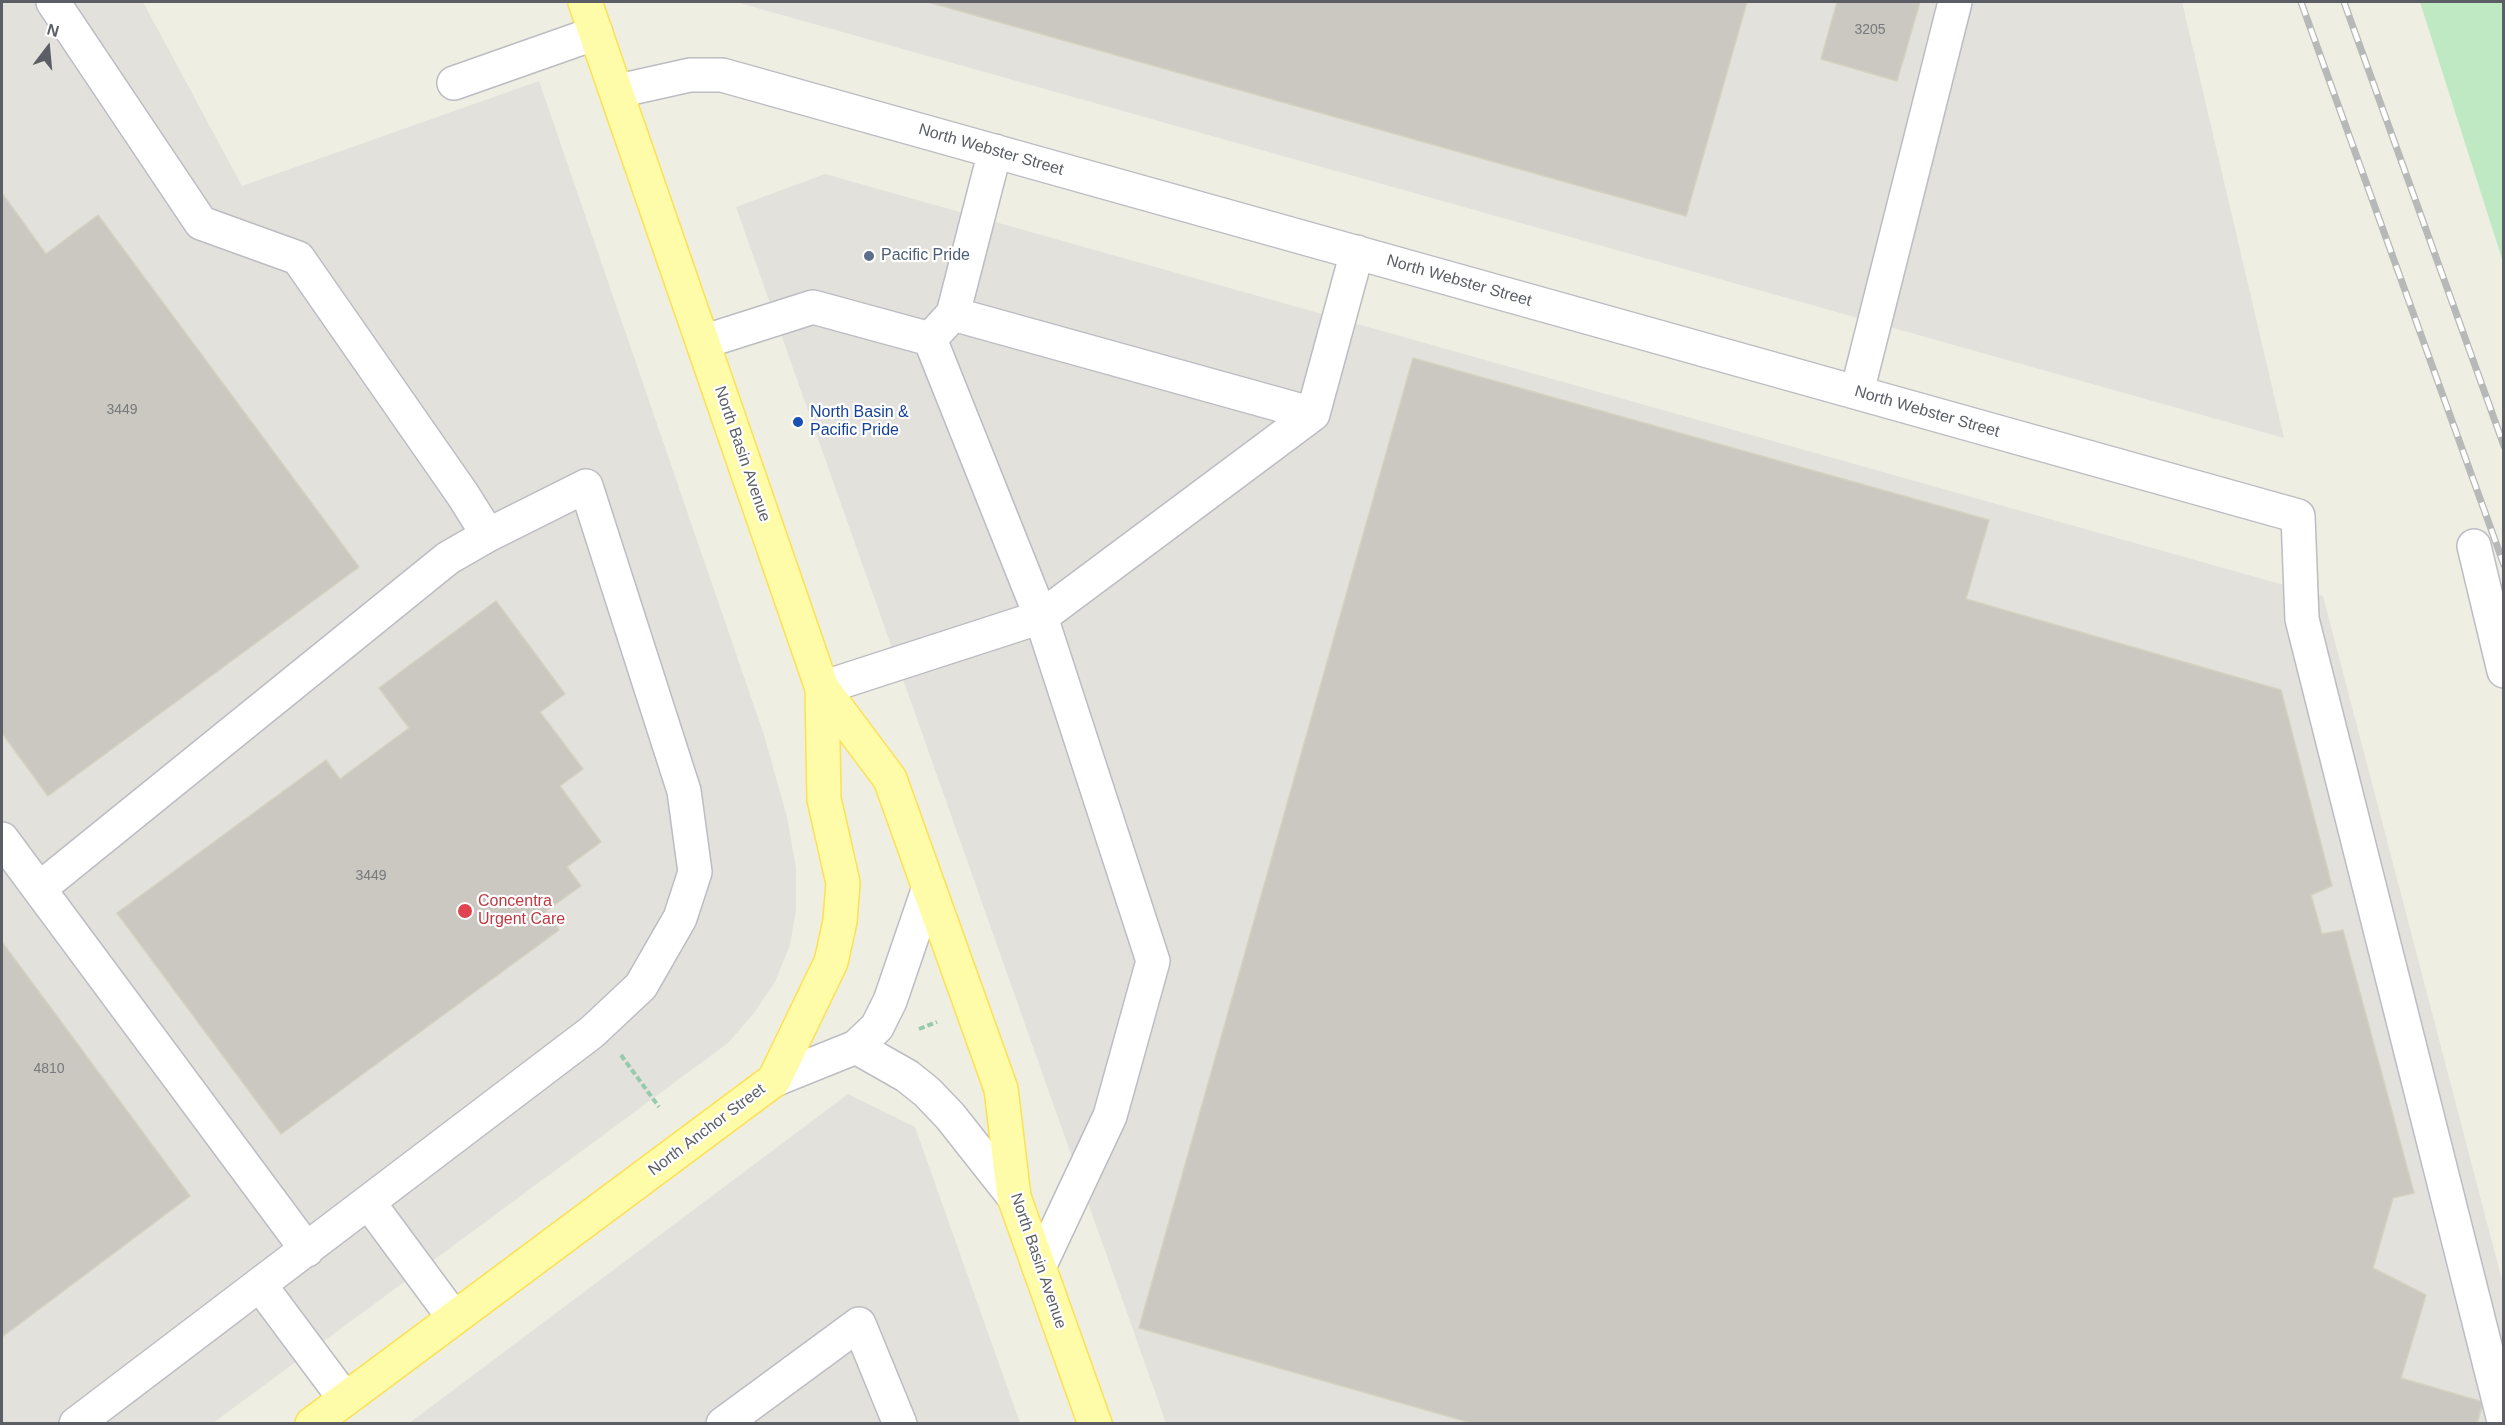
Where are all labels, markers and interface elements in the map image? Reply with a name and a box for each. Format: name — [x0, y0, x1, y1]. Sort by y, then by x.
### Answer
north arrow — [18, 18, 78, 78]
text: N — [45, 20, 61, 40]
house number: 3205 — [1854, 22, 1886, 38]
street label: North Webster Street — [916, 120, 1066, 180]
place label: Pacific Pride — [881, 246, 970, 266]
marker: Pacific Pride — [862, 249, 876, 263]
street label: North Webster Street — [1384, 251, 1534, 311]
street label: North Webster Street — [1852, 382, 2002, 442]
street label: North Basin Avenue — [710, 384, 774, 524]
house number: 3449 — [106, 402, 138, 418]
place label: North Basin & Pacific Pride — [810, 403, 909, 441]
marker: North Basin & Pacific Pride — [791, 415, 805, 429]
house number: 3449 — [355, 868, 387, 884]
place label: Concentra Urgent Care — [478, 892, 565, 930]
marker: Concentra Urgent Care — [456, 902, 474, 920]
house number: 4810 — [33, 1061, 65, 1077]
street label: North Anchor Street — [645, 1080, 769, 1180]
street label: North Basin Avenue — [1006, 1191, 1070, 1331]

